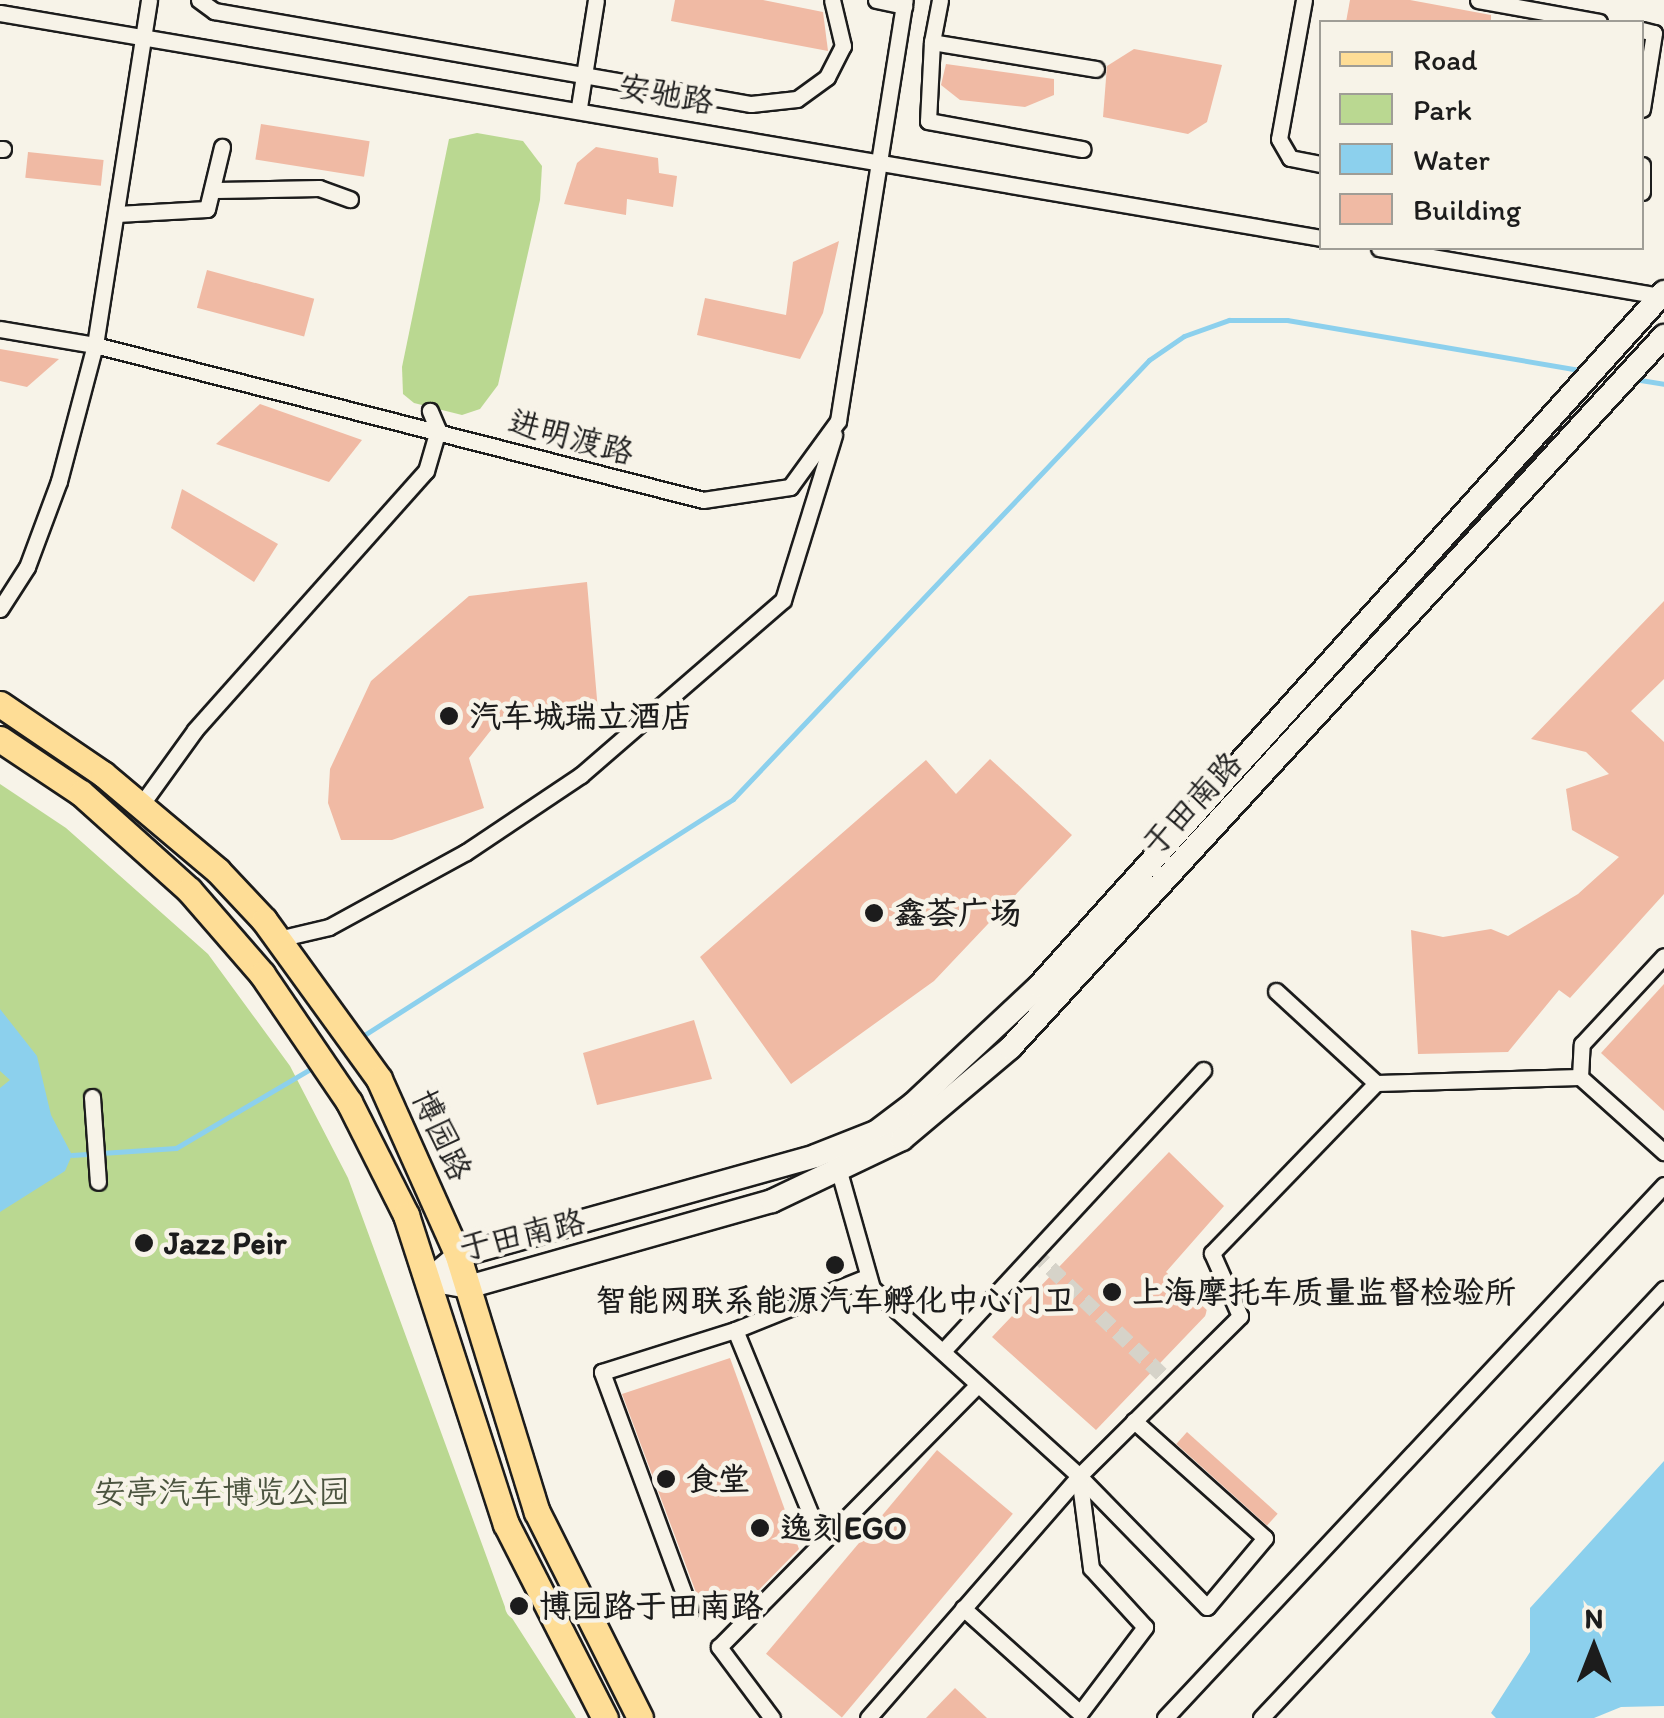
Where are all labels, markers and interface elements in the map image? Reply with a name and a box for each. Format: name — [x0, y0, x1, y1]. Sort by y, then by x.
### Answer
legend — [1319, 20, 1644, 250]
text: Road — [1413, 41, 1478, 78]
street label: 安驰路 — [615, 67, 717, 121]
text: Park — [1413, 91, 1472, 128]
text: Water — [1413, 141, 1490, 178]
text: Building — [1413, 191, 1521, 228]
street label: 进明渡路 — [504, 402, 638, 472]
place label: 汽车城瑞立酒店 — [469, 697, 693, 735]
marker: 汽车城瑞立酒店 — [438, 705, 460, 727]
street label: 于田南路 — [1134, 744, 1250, 864]
place label: 鑫荟广场 — [894, 894, 1022, 932]
marker: 鑫荟广场 — [863, 902, 885, 924]
street label: 博园路 — [404, 1083, 480, 1187]
street label: 于田南路 — [455, 1202, 589, 1268]
place label: Jazz Peir — [164, 1224, 286, 1262]
marker: Jazz Peir — [133, 1232, 155, 1254]
marker: 智能网联系能源汽车孵化中心门卫 — [824, 1254, 846, 1276]
place label: 上海摩托车质量监督检验所 — [1132, 1273, 1516, 1311]
place label: 智能网联系能源汽车孵化中心门卫 — [595, 1281, 1075, 1319]
marker: 上海摩托车质量监督检验所 — [1101, 1281, 1123, 1303]
place label: 食堂 — [686, 1460, 750, 1498]
marker: 食堂 — [655, 1468, 677, 1490]
park label: 安亭汽车博览公园 — [94, 1473, 350, 1511]
place label: 逸刻EGO — [780, 1509, 907, 1547]
marker: 逸刻EGO — [749, 1517, 771, 1539]
place label: 博园路于田南路 — [539, 1587, 763, 1625]
marker: 博园路于田南路 — [508, 1595, 530, 1617]
north arrow — [1544, 1598, 1644, 1698]
text: N — [1585, 1601, 1603, 1635]

